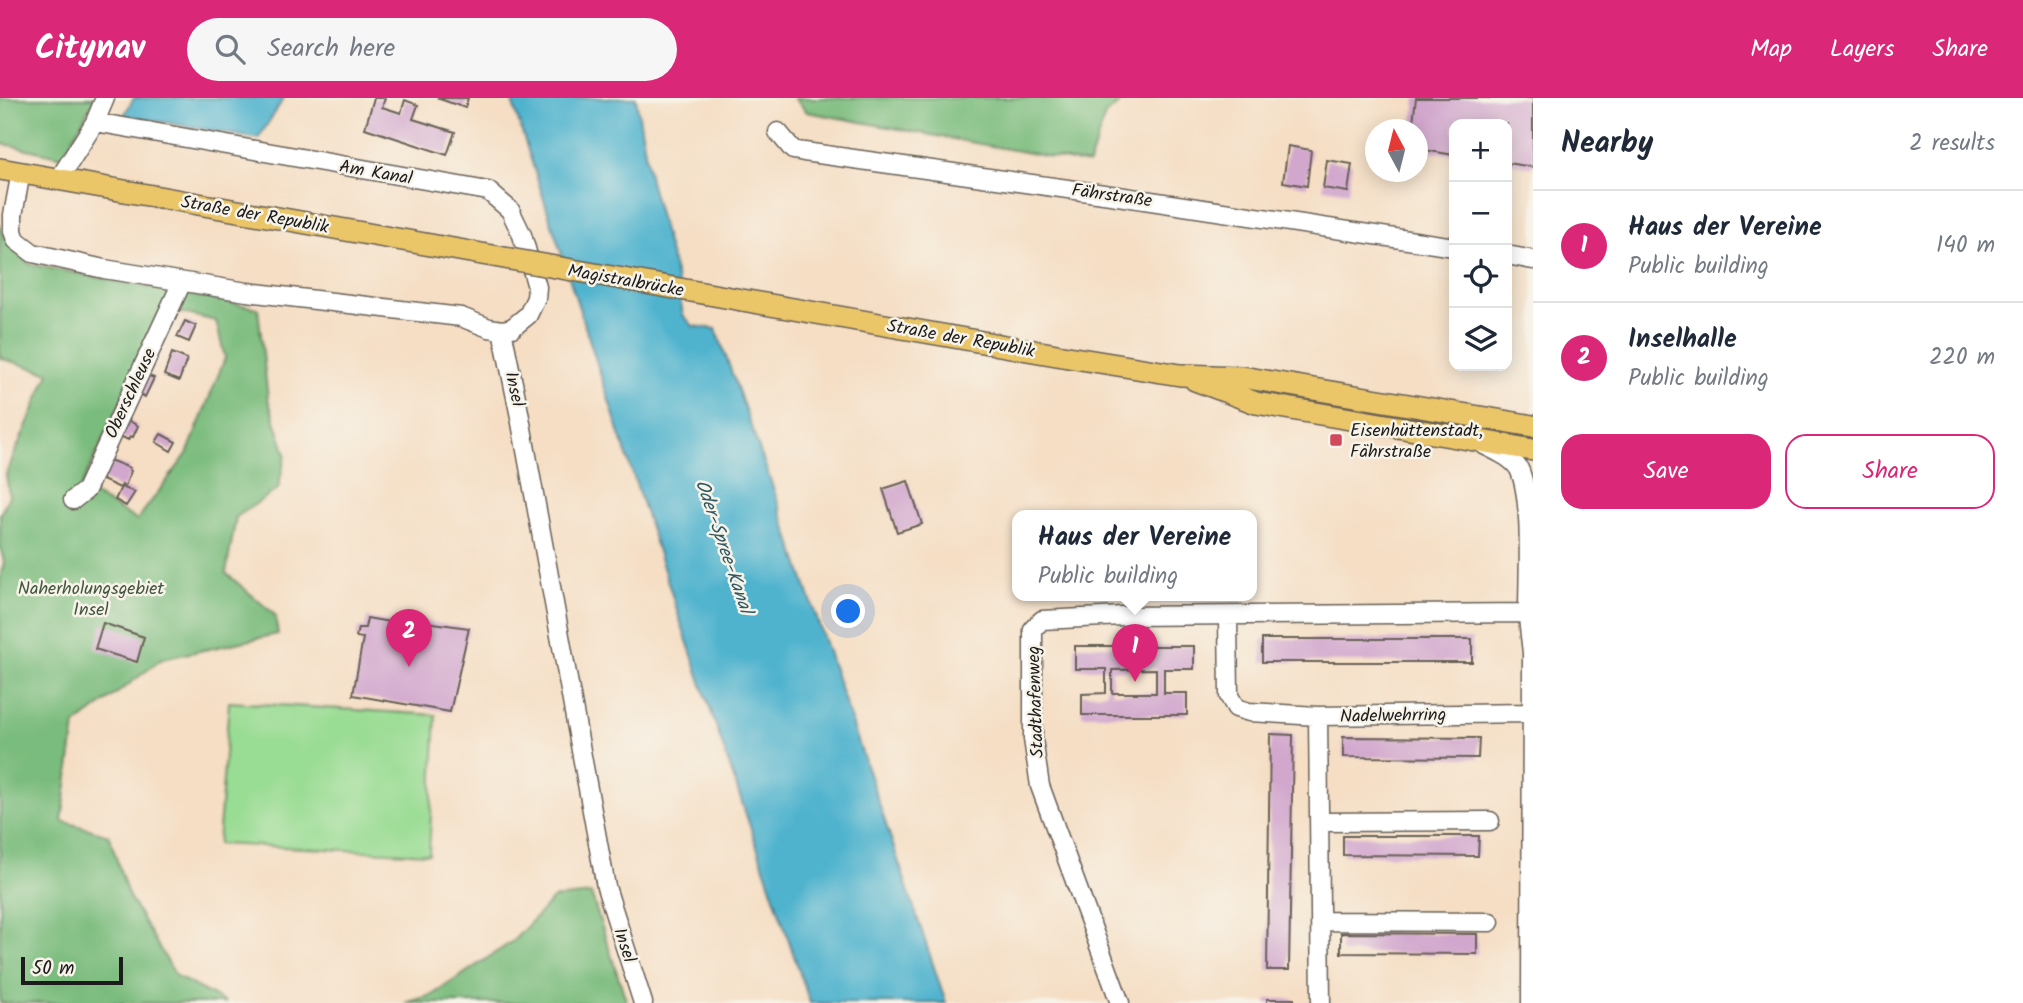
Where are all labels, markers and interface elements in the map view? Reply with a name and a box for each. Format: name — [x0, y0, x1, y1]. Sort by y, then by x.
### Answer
search box — [187, 18, 677, 81]
text: Citynav — [35, 23, 145, 76]
text: Search here — [267, 28, 395, 70]
icon: search — [211, 30, 249, 68]
text: Map — [1750, 30, 1792, 69]
text: Layers — [1830, 30, 1894, 69]
text: Share — [1932, 30, 1988, 69]
north arrow — [1365, 119, 1428, 182]
map controls — [1449, 119, 1512, 371]
button: + — [1449, 119, 1512, 182]
text: Nearby — [1561, 120, 1653, 168]
text: 2 results — [1909, 126, 1995, 162]
street label: Am Kanal — [337, 153, 415, 194]
street label: Fährstraße — [1070, 176, 1154, 216]
button: − — [1449, 182, 1512, 245]
street label: Straße der Republik — [179, 188, 331, 243]
text: Haus der Vereine — [1628, 207, 1822, 249]
text: 1 — [1581, 228, 1587, 264]
text: 140 m — [1936, 228, 1995, 264]
button: locate — [1449, 245, 1512, 308]
text: Public building — [1628, 249, 1769, 285]
street label: Magistralbrücke — [565, 257, 686, 306]
button: layers — [1449, 308, 1512, 371]
street label: Straße der Republik — [885, 312, 1037, 367]
text: Inselhalle — [1628, 319, 1737, 361]
text: 2 — [1577, 340, 1591, 376]
text: 220 m — [1929, 340, 1995, 376]
street label: Oberschleuse — [98, 344, 165, 444]
text: Public building — [1628, 361, 1769, 397]
street label: Insel — [496, 369, 532, 410]
place label: Eisenhüttenstadt, Fährstraße — [1350, 417, 1483, 467]
marker: Eisenhüttenstadt, Fährstraße — [1328, 432, 1344, 448]
button: Save — [1561, 434, 1771, 509]
button: Share — [1785, 434, 1995, 509]
water label: Oder-Spree-Kanal — [686, 476, 761, 621]
popup — [1012, 510, 1257, 601]
text: Haus der Vereine — [1038, 517, 1231, 559]
text: Public building — [1038, 559, 1178, 595]
park label: Naherholungsgebiet Insel — [18, 575, 165, 625]
your location — [831, 594, 865, 628]
pin: 2 — [386, 609, 432, 667]
pin: 1 — [1112, 624, 1158, 682]
street label: Stadthafenweg — [1020, 645, 1053, 759]
street label: Nadelwehrring — [1340, 701, 1446, 732]
street label: Insel — [604, 924, 643, 967]
scale bar — [21, 954, 122, 986]
text: 50 m — [32, 954, 74, 984]

